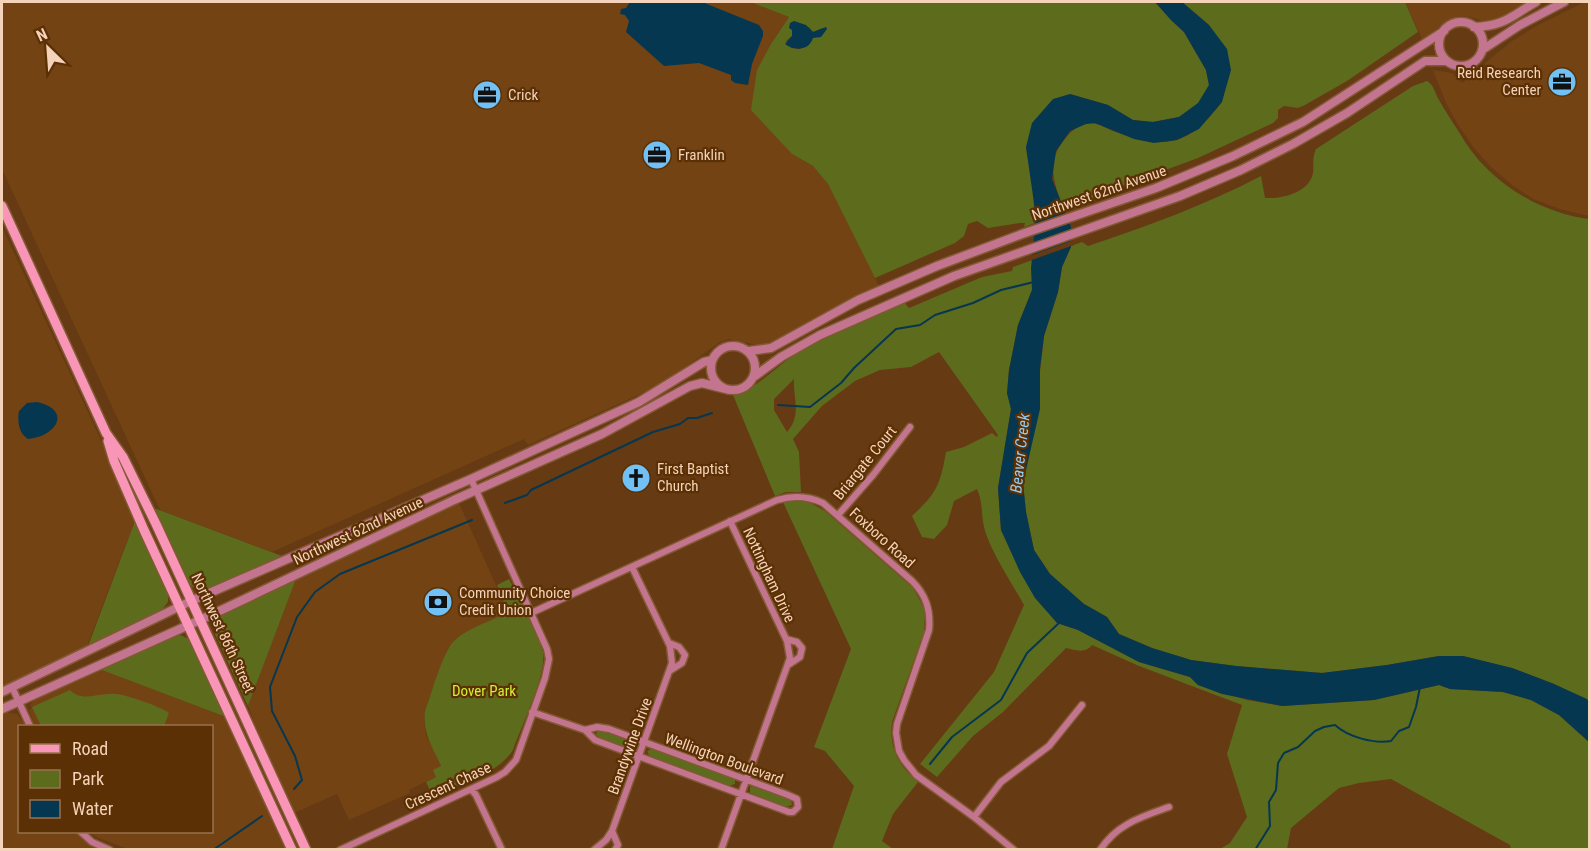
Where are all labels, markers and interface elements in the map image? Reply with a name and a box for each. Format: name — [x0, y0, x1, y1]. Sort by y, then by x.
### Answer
north arrow — [18, 18, 78, 78]
text: N — [33, 24, 50, 46]
place label: Reid Research Center — [1457, 64, 1541, 99]
office icon: Reid Research Center — [1546, 66, 1578, 98]
office icon: Crick — [471, 79, 503, 111]
place label: Crick — [508, 86, 538, 104]
office icon: Franklin — [641, 139, 673, 171]
place label: Franklin — [678, 146, 725, 164]
street label: Northwest 62nd Avenue — [1029, 162, 1169, 224]
water label: Beaver Creek — [1006, 411, 1034, 494]
street label: Briargate Court — [830, 422, 900, 504]
place label: First Baptist Church — [657, 460, 729, 495]
church icon: First Baptist Church — [620, 462, 652, 494]
street label: Northwest 62nd Avenue — [290, 493, 426, 569]
street label: Foxboro Road — [846, 504, 918, 572]
street label: Nottingham Drive — [739, 525, 799, 625]
street label: Northwest 86th Street — [187, 570, 259, 696]
place label: Community Choice Credit Union — [459, 584, 570, 619]
bank icon: Community Choice Credit Union — [422, 586, 454, 618]
park label: Dover Park — [452, 682, 516, 700]
street label: Brandywine Drive — [604, 695, 656, 797]
legend — [18, 725, 213, 833]
street label: Wellington Boulevard — [662, 729, 786, 789]
text: Road — [72, 738, 108, 759]
street label: Crescent Chase — [402, 758, 494, 814]
text: Park — [72, 768, 104, 789]
text: Water — [72, 798, 114, 819]

